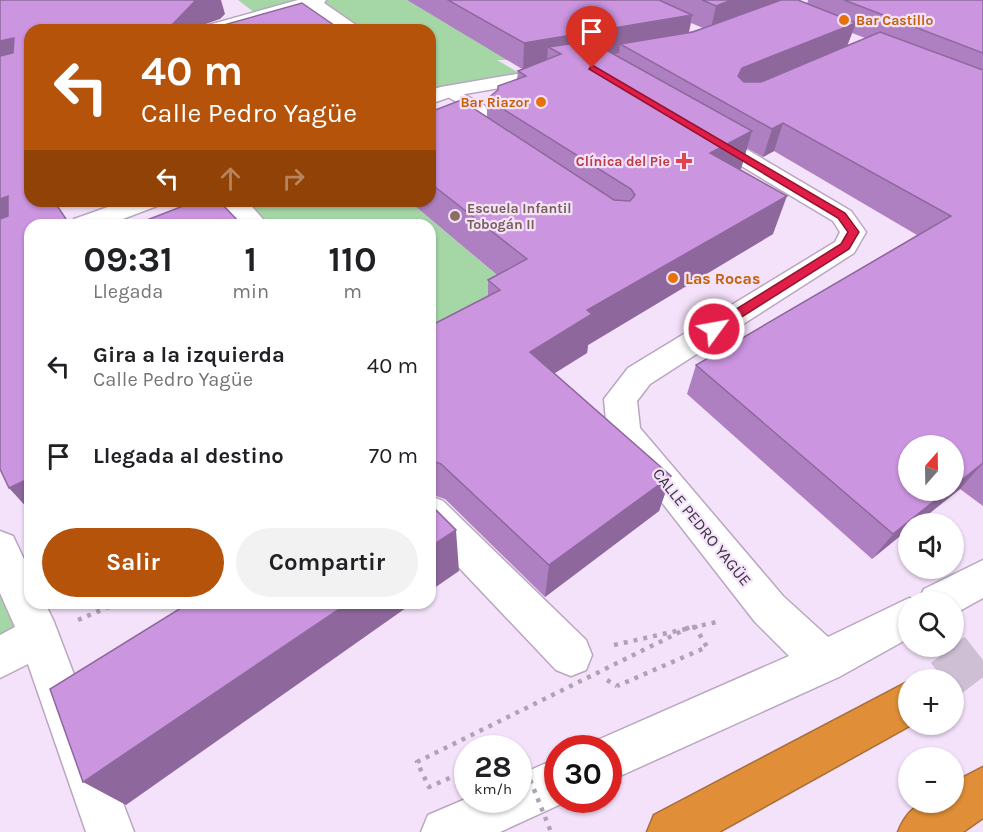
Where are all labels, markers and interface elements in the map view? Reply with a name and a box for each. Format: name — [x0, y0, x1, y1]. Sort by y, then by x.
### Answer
pin — [566, 6, 617, 68]
place label: Bar Castillo — [856, 12, 933, 29]
marker: Bar Castillo — [837, 13, 851, 27]
icon: arrive — [575, 15, 608, 48]
text: 40 m — [141, 46, 243, 96]
icon: left — [42, 48, 120, 126]
place label: Bar Riazor — [461, 94, 529, 111]
marker: Bar Riazor — [534, 95, 548, 109]
text: Calle Pedro Yagüe — [141, 97, 357, 129]
marker: Clínica del Pie — [675, 152, 693, 170]
place label: Clínica del Pie — [576, 153, 670, 170]
icon: left — [151, 162, 184, 195]
icon: ahead — [214, 162, 247, 195]
icon: right — [277, 162, 310, 195]
place label: Escuela Infantil Tobogán II — [467, 200, 572, 233]
marker: Escuela Infantil Tobogán II — [448, 209, 462, 223]
text: 09:31 — [83, 238, 173, 280]
text: 1 — [244, 238, 257, 280]
text: 110 — [328, 238, 377, 280]
place label: Las Rocas — [685, 269, 760, 288]
marker: Las Rocas — [666, 271, 680, 285]
text: Llegada — [93, 280, 163, 303]
text: min — [232, 280, 269, 303]
text: m — [343, 280, 362, 303]
position arrow — [682, 297, 746, 361]
text: Gira a la izquierda — [93, 342, 285, 368]
icon: left — [42, 350, 75, 383]
text: 40 m — [367, 353, 418, 379]
text: Calle Pedro Yagüe — [93, 368, 253, 391]
north arrow — [898, 435, 964, 501]
map controls — [898, 435, 964, 813]
icon: arrive — [42, 440, 75, 473]
text: Llegada al destino — [93, 443, 284, 469]
text: 70 m — [369, 443, 418, 469]
street label: CALLE PEDRO YAGÜE — [649, 464, 755, 590]
button: sound — [898, 513, 964, 579]
button: Salir — [42, 528, 224, 597]
button: Compartir — [236, 528, 418, 597]
button: search — [898, 591, 964, 657]
button: + — [898, 669, 964, 735]
speed limit sign: 30 — [544, 735, 622, 813]
button: − — [898, 747, 964, 813]
text: 28 — [474, 749, 512, 785]
text: km/h — [474, 780, 512, 798]

